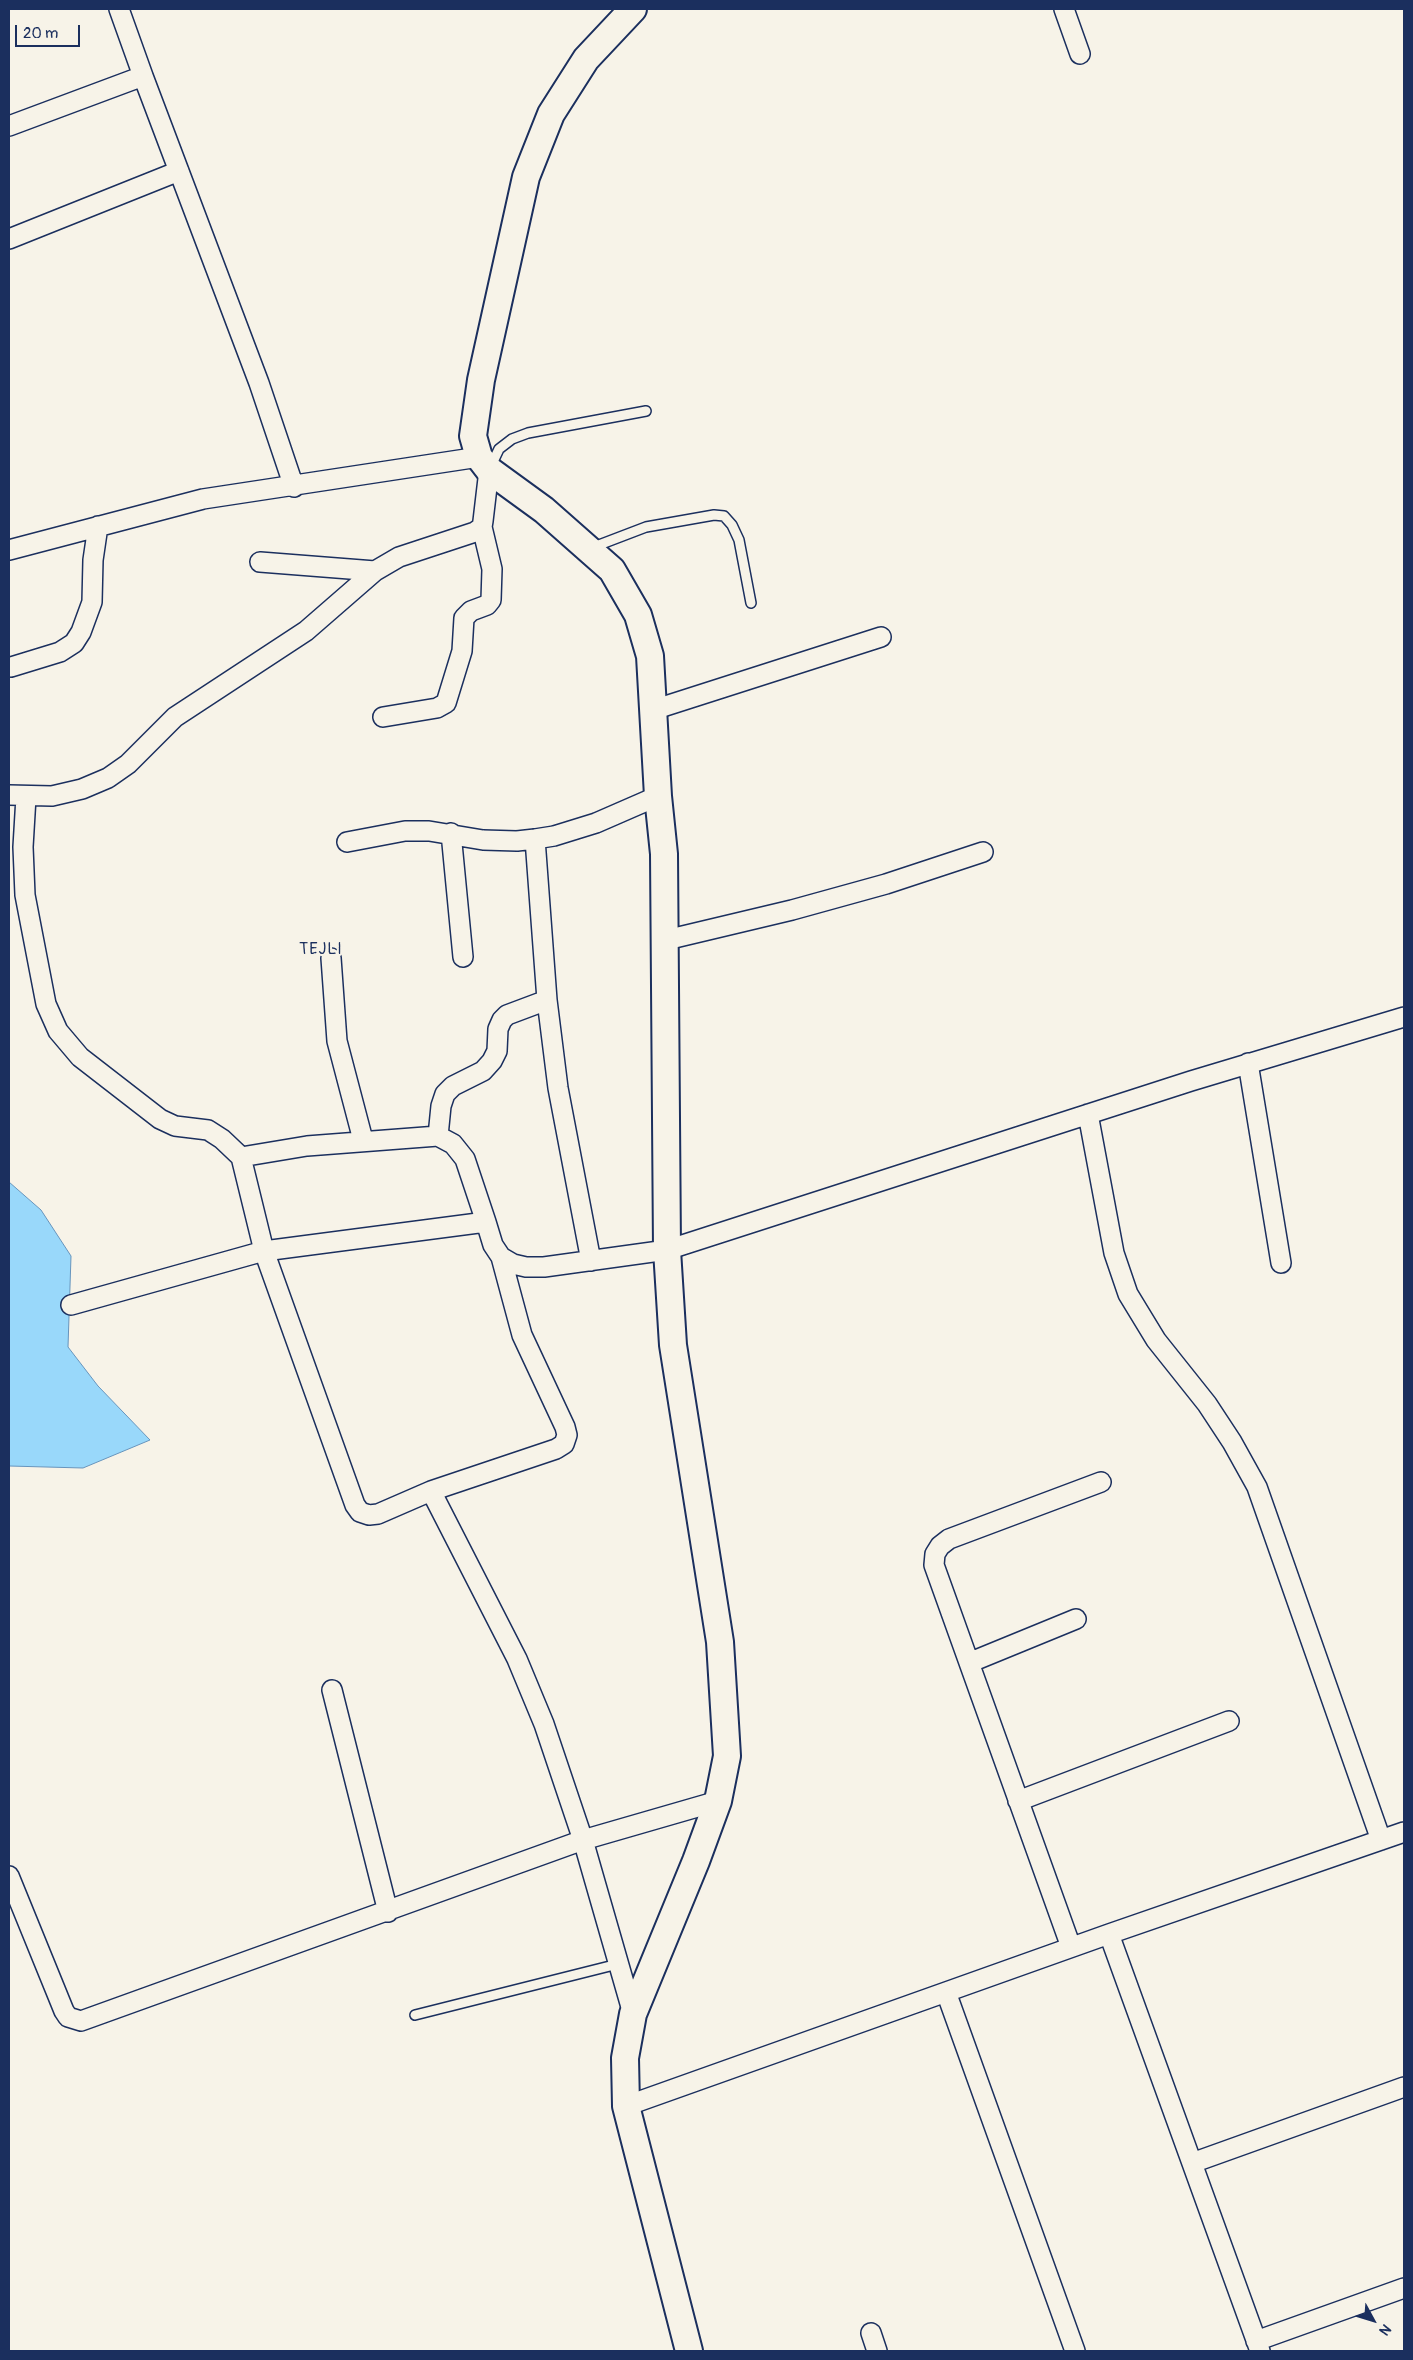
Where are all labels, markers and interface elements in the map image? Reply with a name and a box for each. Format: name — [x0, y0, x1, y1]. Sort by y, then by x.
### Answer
scale bar — [18, 15, 82, 47]
text: 20 m — [23, 24, 58, 43]
district label: TEJLI — [299, 940, 343, 960]
north arrow — [1348, 2295, 1398, 2345]
text: N — [1375, 2321, 1395, 2339]

